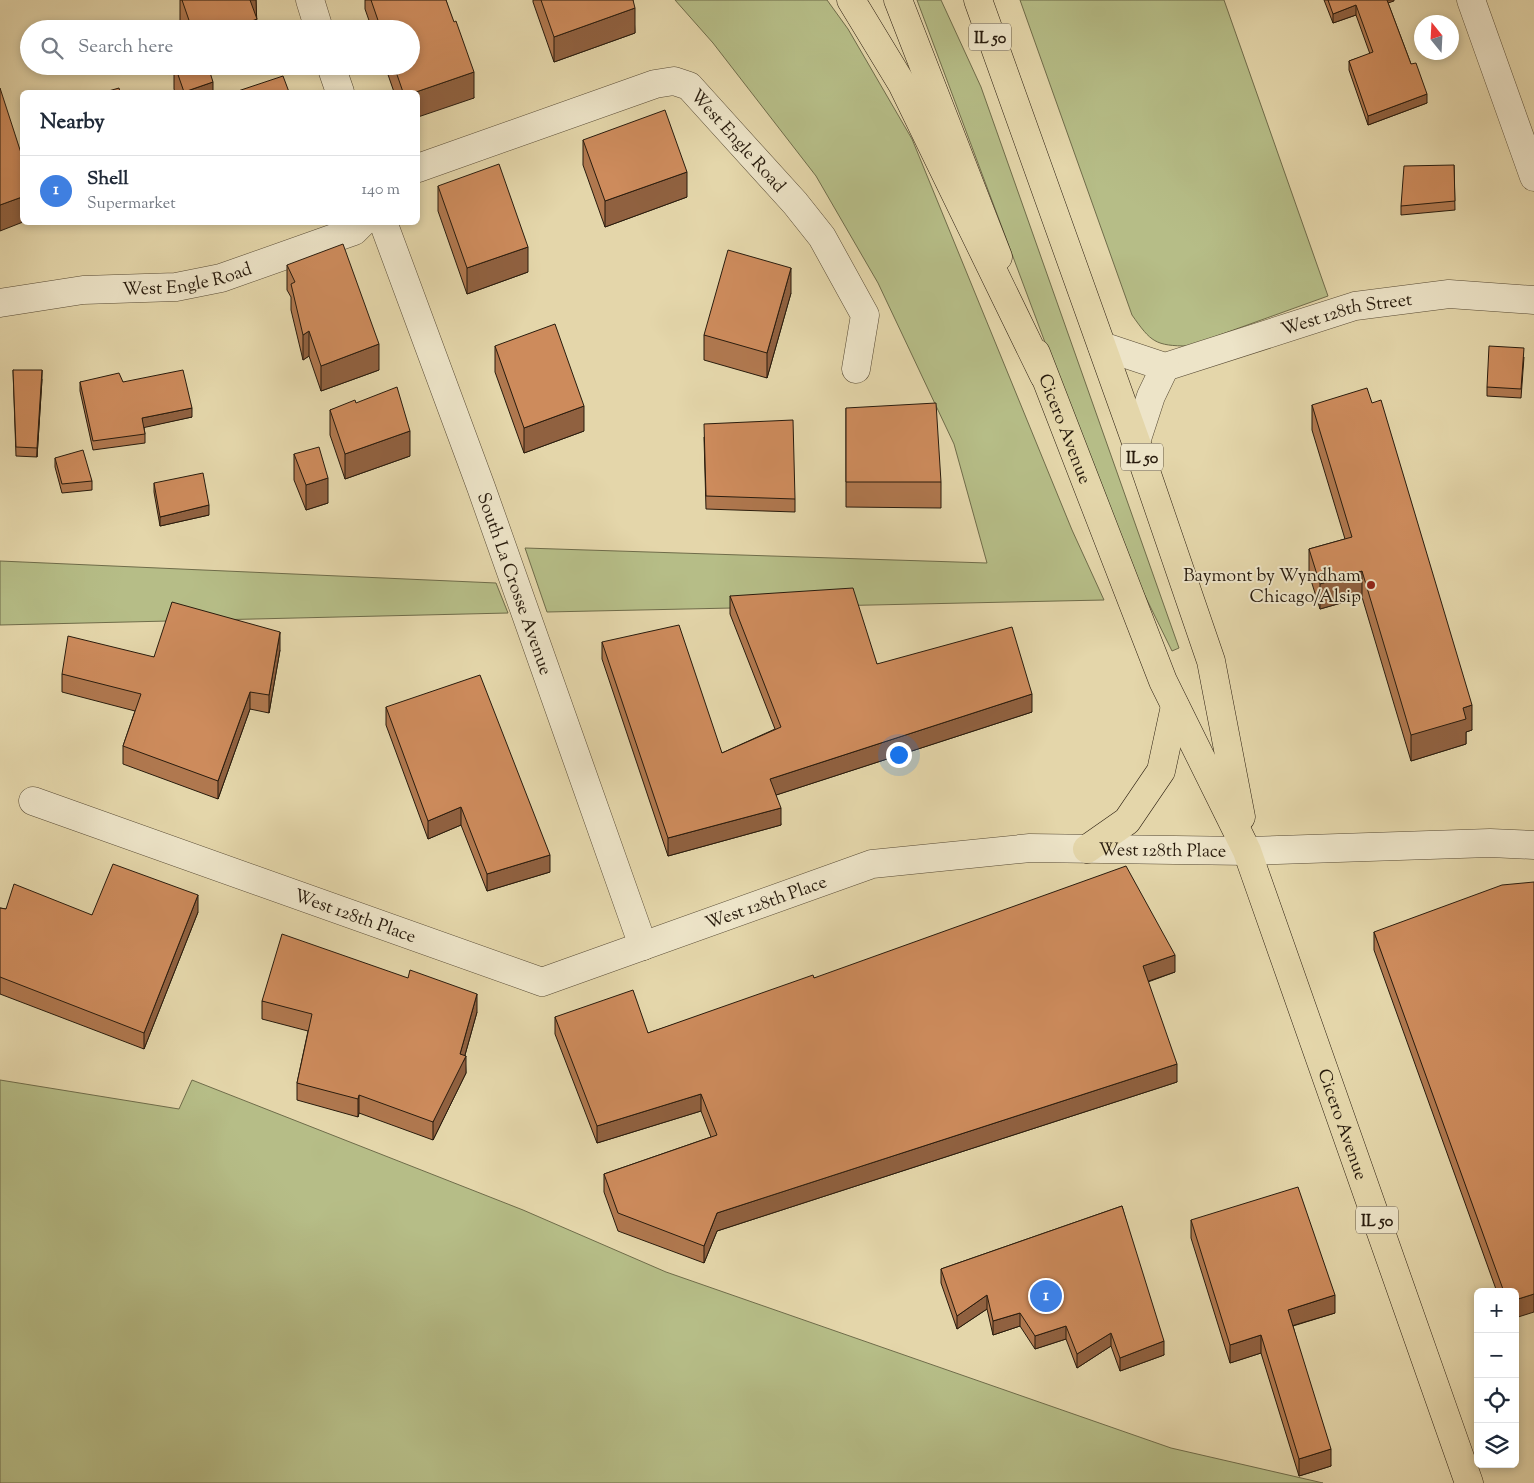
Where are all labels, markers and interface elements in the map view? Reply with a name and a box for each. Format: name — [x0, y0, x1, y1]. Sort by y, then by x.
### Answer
north arrow — [1414, 15, 1459, 60]
search box — [20, 20, 420, 75]
road number: IL 50 — [969, 24, 1011, 51]
icon: search — [38, 34, 66, 62]
text: Search here — [78, 34, 173, 61]
street label: West Engle Road — [683, 84, 791, 199]
text: Nearby — [40, 108, 105, 138]
text: Shell — [87, 166, 129, 193]
text: 1 — [53, 179, 59, 202]
text: 140 m — [362, 179, 400, 202]
text: Supermarket — [87, 193, 176, 216]
street label: West Engle Road — [122, 257, 256, 304]
street label: West 128th Street — [1278, 288, 1414, 344]
street label: Cicero Avenue — [1030, 370, 1097, 488]
road number: IL 50 — [1121, 444, 1163, 471]
street label: South La Crosse Avenue — [469, 489, 557, 679]
place label: Baymont by Wyndham Chicago/Alsip — [1183, 564, 1361, 611]
marker: Baymont by Wyndham Chicago/Alsip — [1365, 579, 1377, 591]
your location — [886, 742, 912, 768]
street label: West 128th Place — [1098, 838, 1226, 866]
street label: West 128th Place — [702, 870, 831, 938]
street label: West 128th Place — [290, 884, 419, 951]
street label: Cicero Avenue — [1310, 1066, 1373, 1184]
road number: IL 50 — [1356, 1206, 1398, 1234]
pin: 1 — [1030, 1277, 1062, 1315]
map controls — [1474, 1288, 1519, 1468]
button: + — [1474, 1288, 1519, 1333]
button: − — [1474, 1333, 1519, 1378]
button: locate — [1474, 1378, 1519, 1423]
button: layers — [1474, 1423, 1519, 1468]

